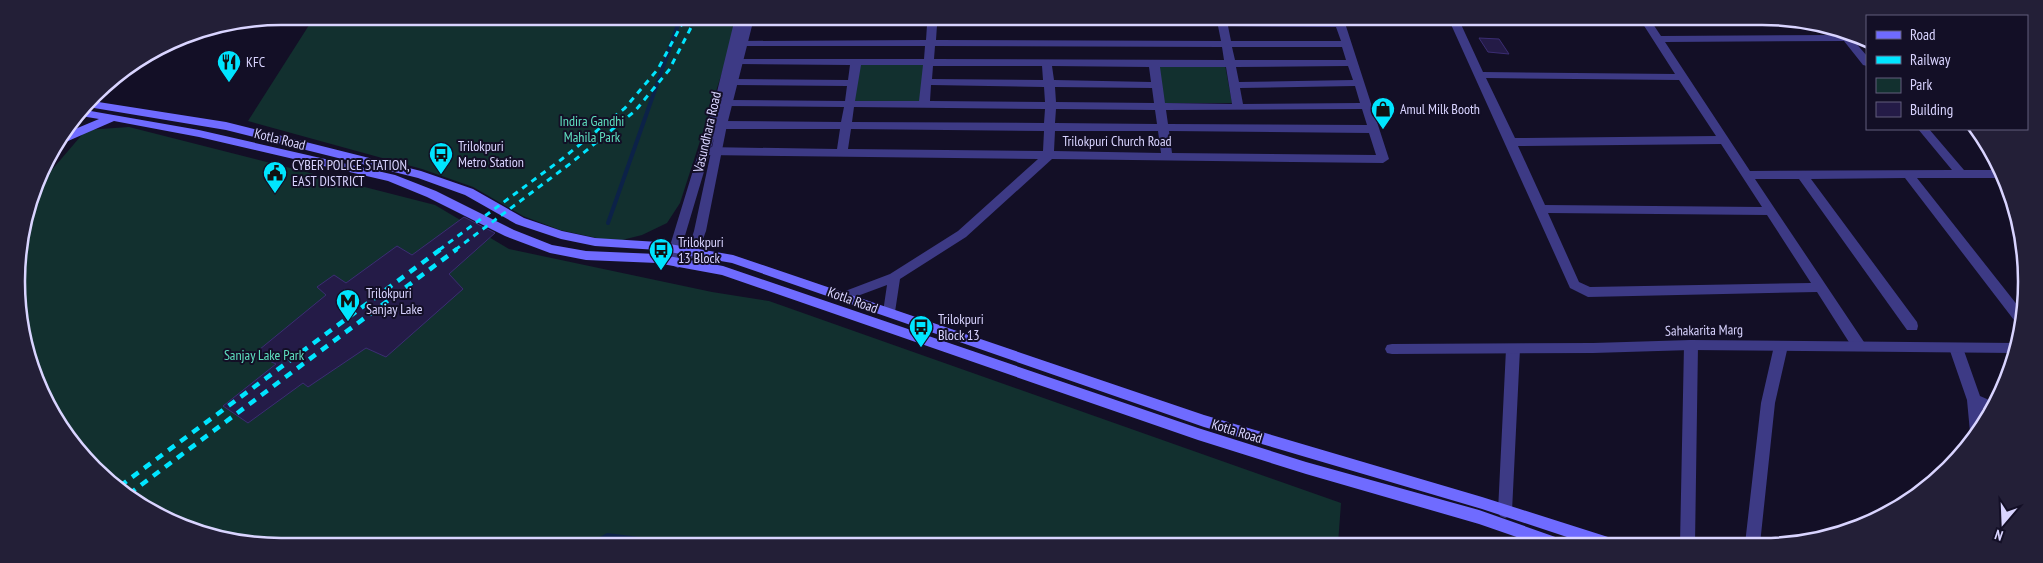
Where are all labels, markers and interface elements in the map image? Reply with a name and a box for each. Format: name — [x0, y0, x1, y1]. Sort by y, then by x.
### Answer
legend — [1866, 15, 2028, 130]
text: Road — [1910, 25, 1936, 44]
restaurant icon: KFC — [216, 49, 242, 83]
text: Railway — [1910, 50, 1951, 69]
place label: KFC — [246, 53, 266, 71]
text: Park — [1910, 75, 1932, 94]
street label: Vasundhara Road — [689, 90, 725, 175]
shop icon: Amul Milk Booth — [1370, 96, 1396, 130]
place label: Amul Milk Booth — [1400, 100, 1480, 118]
text: Building — [1910, 100, 1953, 119]
park label: Indira Gandhi Mahila Park — [560, 112, 624, 146]
street label: Kotla Road — [253, 124, 307, 154]
street label: Trilokpuri Church Road — [1062, 132, 1172, 150]
place label: Trilokpuri Metro Station — [458, 137, 524, 171]
bus stop icon: Trilokpuri Metro Station — [428, 141, 454, 175]
place label: CYBER POLICE STATION, EAST DISTRICT — [292, 156, 410, 190]
public building icon: CYBER POLICE STATION, EAST DISTRICT — [262, 160, 288, 194]
place label: Trilokpuri 13 Block — [678, 233, 724, 267]
bus stop icon: Trilokpuri 13 Block — [648, 237, 674, 271]
street label: Kotla Road — [826, 283, 880, 317]
place label: Trilokpuri Sanjay Lake — [366, 284, 423, 318]
metro station icon: Trilokpuri Sanjay Lake — [335, 288, 361, 322]
place label: Trilokpuri Block 13 — [938, 310, 984, 344]
bus stop icon: Trilokpuri Block 13 — [908, 314, 934, 348]
street label: Sahakarita Marg — [1665, 320, 1743, 340]
park label: Sanjay Lake Park — [224, 346, 305, 364]
street label: Kotla Road — [1210, 415, 1264, 447]
north arrow — [1978, 498, 2028, 548]
text: N — [1992, 526, 2005, 545]

